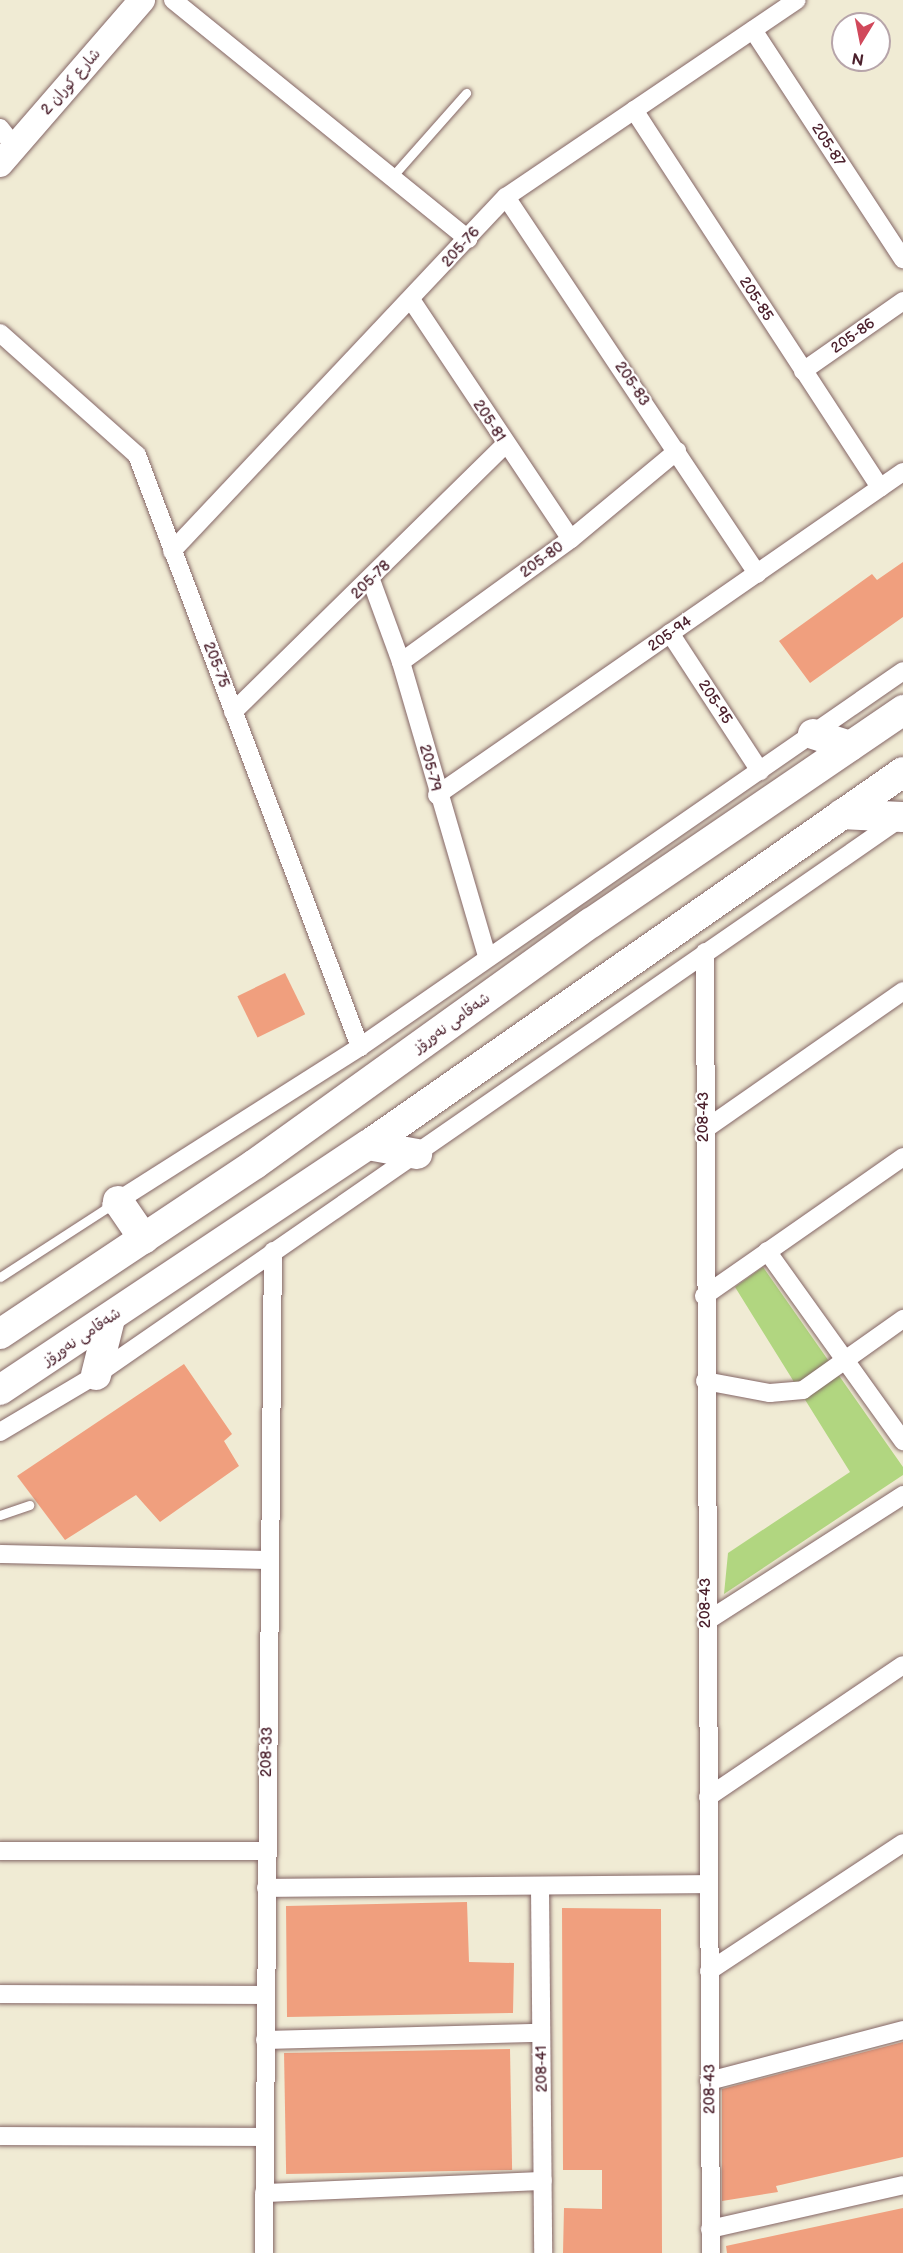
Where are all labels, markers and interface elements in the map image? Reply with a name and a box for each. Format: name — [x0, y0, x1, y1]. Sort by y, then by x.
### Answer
north arrow — [831, 12, 891, 72]
street label: شارع كوران 2 — [37, 45, 105, 119]
text: N — [851, 48, 866, 69]
street label: 205-87 — [807, 120, 849, 170]
street label: 205-76 — [438, 223, 484, 271]
street label: 205-85 — [735, 274, 777, 324]
street label: 205-86 — [827, 314, 879, 358]
street label: 205-83 — [611, 358, 653, 410]
street label: 205-81 — [469, 397, 509, 445]
street label: 205-80 — [517, 538, 567, 582]
street label: 205-78 — [348, 557, 394, 603]
street label: 205-94 — [645, 612, 695, 656]
street label: 205-75 — [199, 640, 233, 690]
street label: 205-95 — [694, 677, 736, 727]
street label: 205-79 — [415, 743, 445, 793]
street label: شەقامی نەورۆز — [410, 989, 494, 1057]
street label: 208-43 — [695, 1092, 713, 1142]
street label: شەقامی نەورۆز — [39, 1304, 125, 1370]
street label: 208-43 — [697, 1578, 715, 1628]
street label: 208-33 — [258, 1727, 276, 1777]
street label: 208-41 — [533, 2045, 551, 2093]
street label: 208-43 — [701, 2064, 719, 2114]

